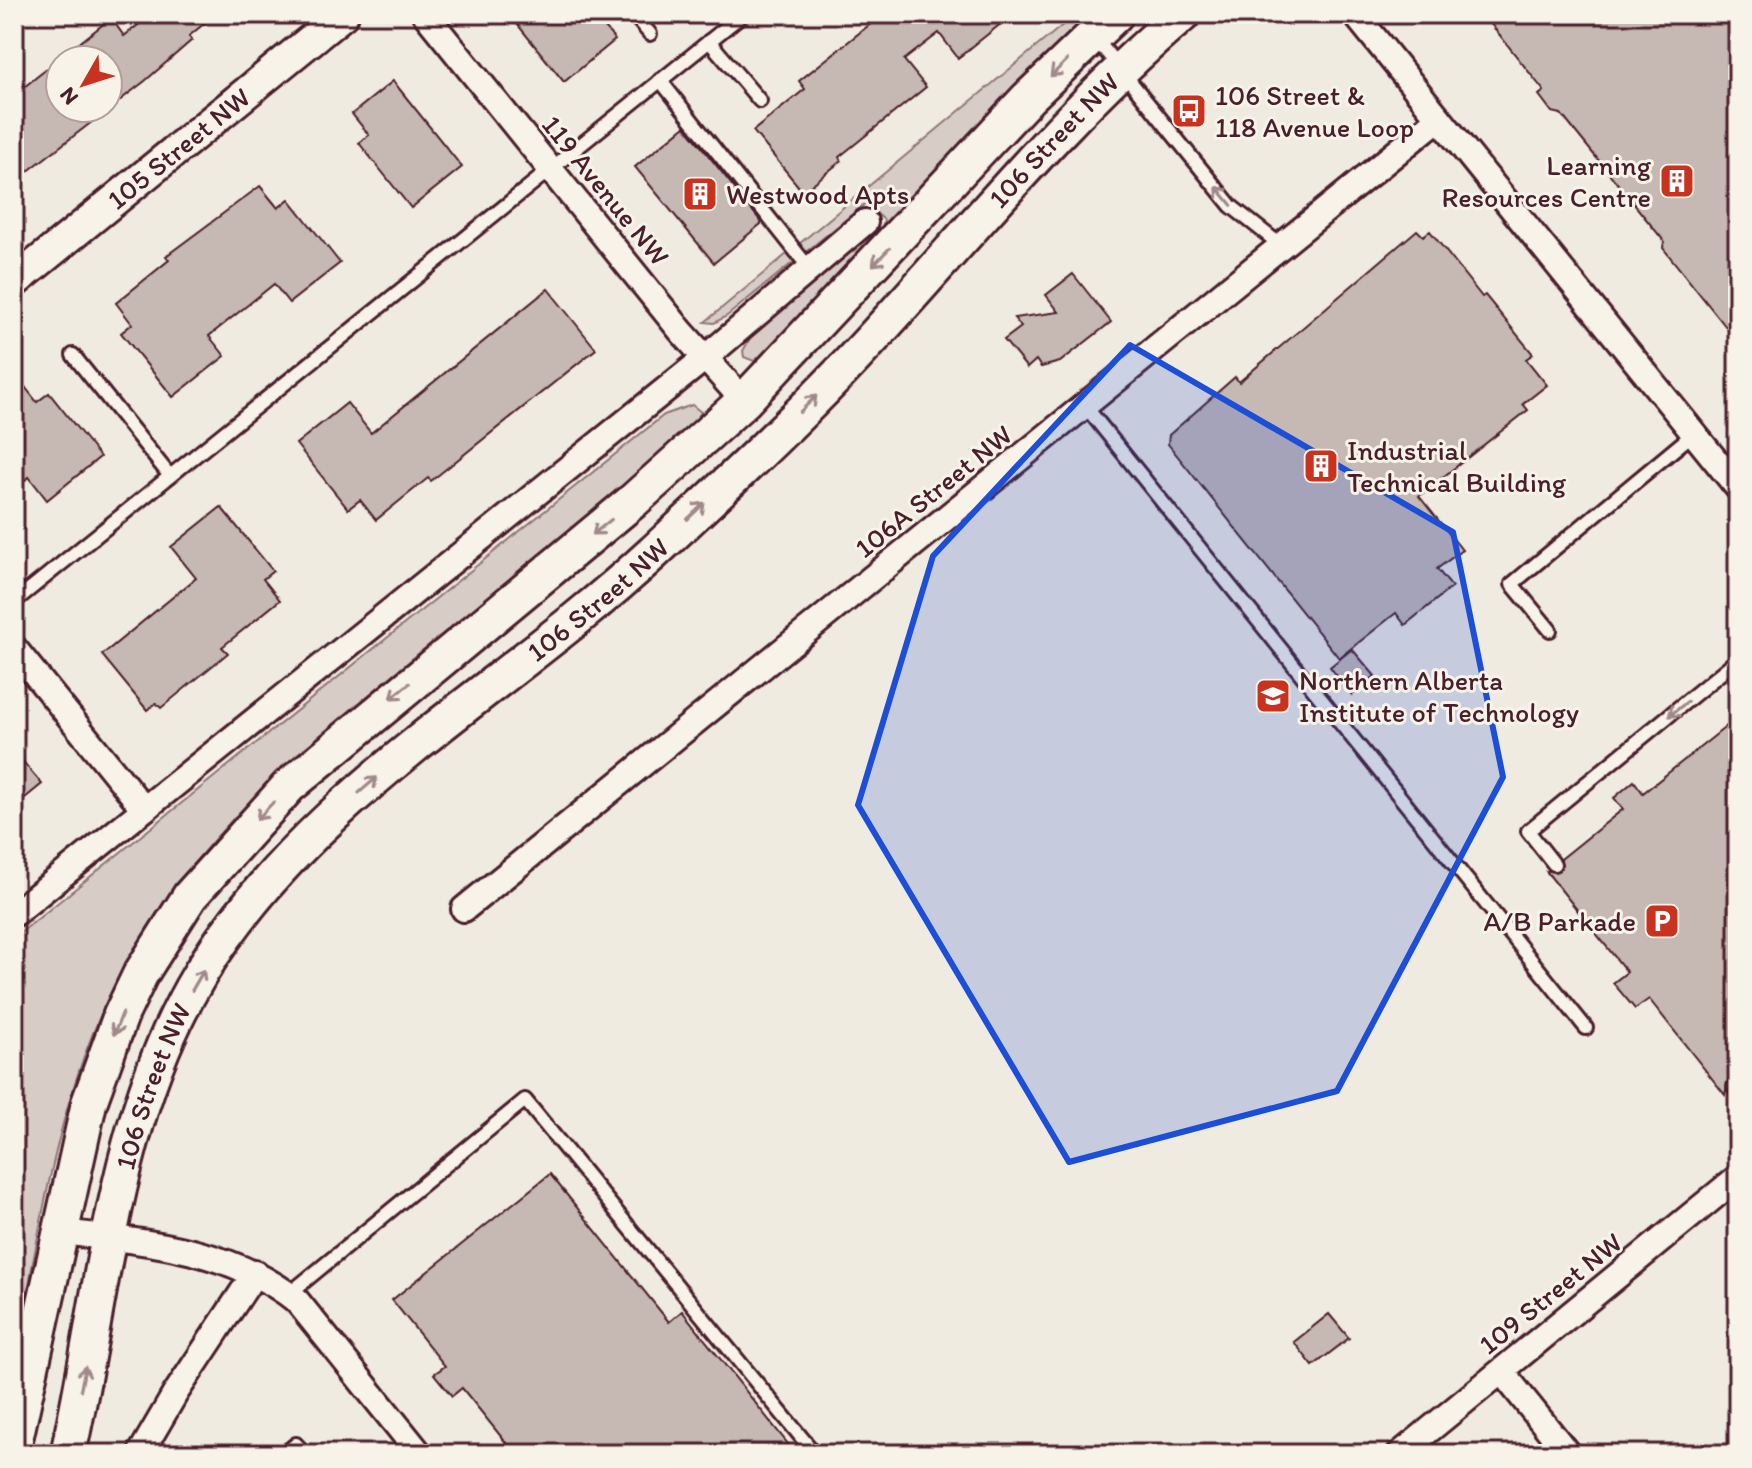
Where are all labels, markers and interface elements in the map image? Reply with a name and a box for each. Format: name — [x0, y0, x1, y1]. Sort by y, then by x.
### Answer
north arrow — [44, 44, 124, 124]
one-way arrow — [1050, 58, 1069, 77]
street label: 106 Street NW — [981, 65, 1126, 215]
place label: 106 Street & 118 Avenue Loop — [1215, 78, 1414, 144]
street label: 105 Street NW — [100, 80, 257, 216]
text: N — [54, 82, 84, 111]
bus stop icon: 106 Street & 118 Avenue Loop — [1170, 92, 1208, 130]
street label: 119 Avenue NW — [535, 108, 677, 272]
place label: Learning Resources Centre — [1441, 148, 1652, 214]
building icon: Learning Resources Centre — [1658, 162, 1696, 200]
building icon: Westwood Apts — [681, 175, 719, 213]
place label: Westwood Apts — [726, 177, 909, 211]
one-way arrow — [1215, 187, 1233, 207]
one-way arrow — [872, 247, 891, 267]
one-way arrow — [798, 395, 817, 414]
street label: 106A Street NW — [848, 417, 1019, 565]
place label: Industrial Technical Building — [1347, 433, 1567, 499]
building icon: Industrial Technical Building — [1302, 447, 1340, 485]
one-way arrow — [686, 501, 706, 520]
one-way arrow — [592, 518, 612, 536]
street label: 106 Street NW — [520, 530, 676, 668]
place label: Northern Alberta Institute of Technology — [1299, 663, 1579, 729]
school or university icon: Northern Alberta Institute of Technology — [1254, 677, 1292, 715]
one-way arrow — [390, 682, 411, 700]
one-way arrow — [1668, 700, 1688, 718]
one-way arrow — [357, 776, 378, 794]
one-way arrow — [255, 801, 274, 821]
parking icon: A/B Parkade — [1643, 902, 1681, 940]
place label: A/B Parkade — [1483, 904, 1636, 938]
one-way arrow — [191, 968, 206, 992]
street label: 106 Street NW — [107, 997, 198, 1173]
one-way arrow — [110, 1011, 124, 1036]
street label: 109 Street NW — [1472, 1225, 1628, 1361]
one-way arrow — [77, 1365, 92, 1391]

